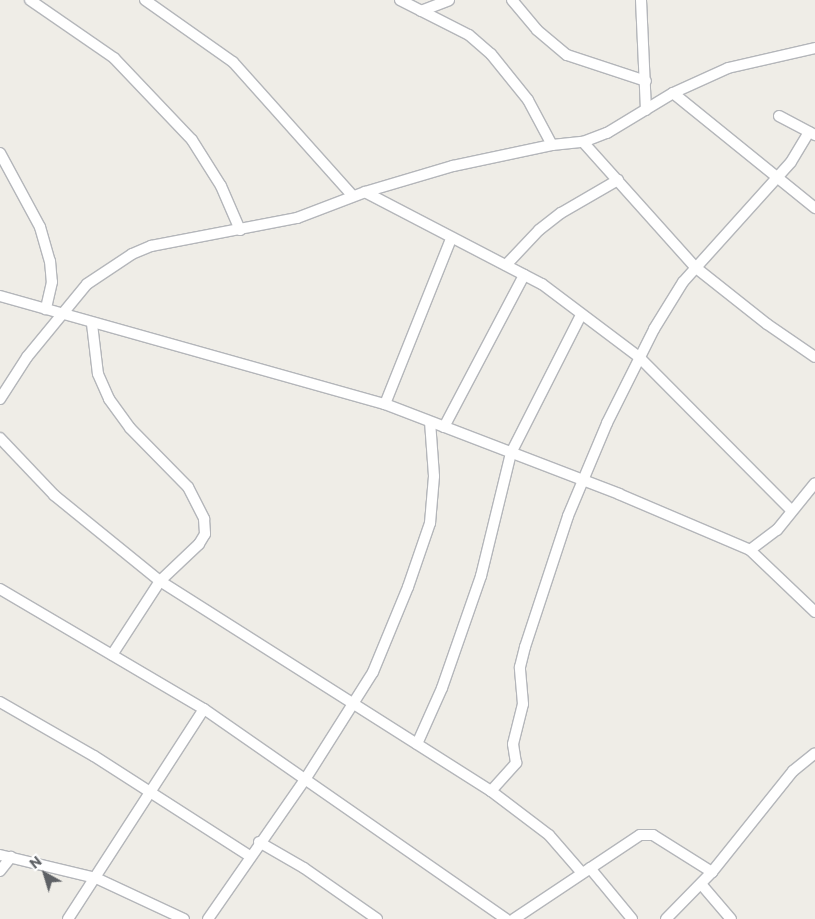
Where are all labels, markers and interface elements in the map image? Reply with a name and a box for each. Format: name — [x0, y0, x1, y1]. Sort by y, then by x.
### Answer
north arrow — [20, 849, 70, 899]
text: N — [26, 852, 45, 872]

